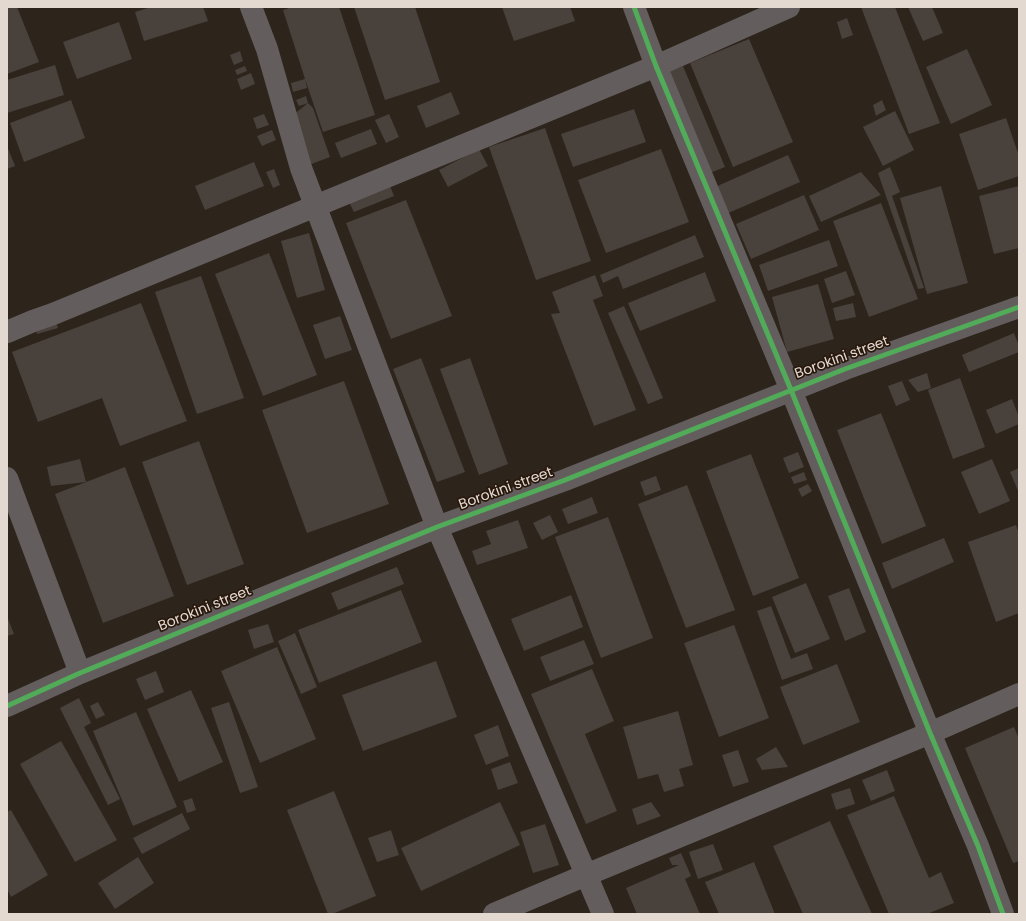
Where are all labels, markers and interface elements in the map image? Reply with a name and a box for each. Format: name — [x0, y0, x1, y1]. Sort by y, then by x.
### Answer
street label: Borokini street — [793, 333, 891, 383]
street label: Borokini street — [457, 464, 555, 514]
street label: Borokini street — [156, 583, 254, 635]

